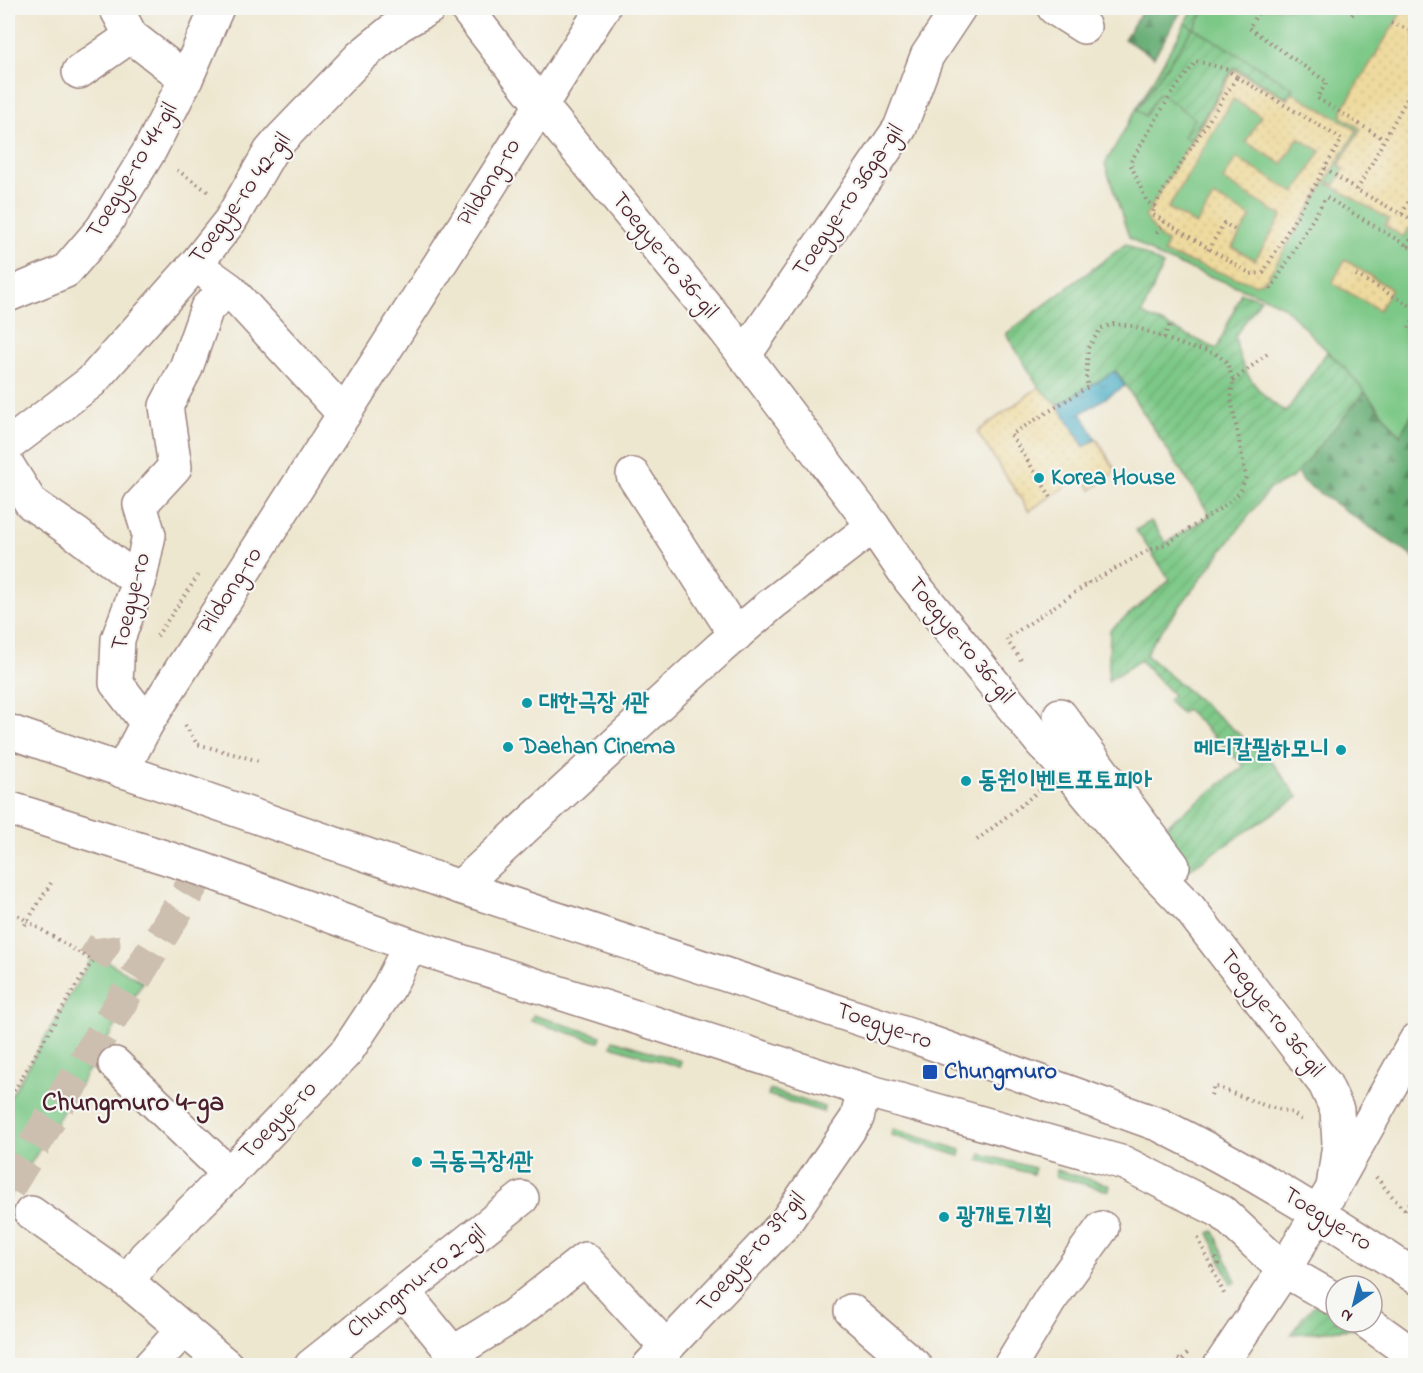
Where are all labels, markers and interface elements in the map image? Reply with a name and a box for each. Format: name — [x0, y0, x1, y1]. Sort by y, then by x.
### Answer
street label: Toegye-ro 44-gil — [78, 96, 188, 246]
street label: Toegye-ro 36ga-gil — [785, 117, 914, 285]
street label: Toegye-ro 42-gil — [181, 126, 302, 273]
street label: Pildong-ro — [449, 132, 531, 234]
street label: Toegye-ro 36-gil — [601, 185, 726, 328]
place label: Korea House — [1051, 461, 1177, 496]
marker: Korea House — [1032, 471, 1046, 485]
street label: Pildong-ro — [190, 540, 272, 642]
street label: Toegye-ro — [103, 549, 162, 655]
street label: Toegye-ro 36-gil — [897, 570, 1022, 713]
place label: 대한극장 1관 — [539, 686, 650, 721]
marker: 대한극장 1관 — [520, 696, 534, 710]
place label: Daehan Cinema — [519, 730, 675, 765]
place label: 메디칼필하모니 — [1194, 733, 1329, 768]
marker: Daehan Cinema — [501, 740, 515, 754]
marker: 메디칼필하모니 — [1334, 743, 1348, 757]
place label: 동원이벤트포토피아 — [978, 764, 1153, 799]
marker: 동원이벤트포토피아 — [959, 774, 973, 788]
street label: Toegye-ro 36-gil — [1209, 942, 1332, 1086]
street label: Toegye-ro — [831, 994, 937, 1061]
place label: Chungmuro — [944, 1055, 1057, 1091]
marker: Chungmuro — [921, 1063, 939, 1081]
street label: Toegye-ro — [232, 1073, 327, 1170]
district label: Chungmuro 4-ga — [42, 1084, 224, 1124]
place label: 극동극장1관 — [429, 1145, 534, 1180]
marker: 극동극장1관 — [410, 1155, 424, 1169]
street label: Toegye-ro — [1275, 1179, 1379, 1262]
street label: Toegye-ro 39-gil — [689, 1184, 816, 1322]
place label: 광개토기획 — [956, 1200, 1053, 1235]
marker: 광개토기획 — [937, 1210, 951, 1224]
street label: Chungmu-ro 2-gil — [340, 1216, 494, 1348]
north arrow — [1324, 1274, 1384, 1334]
text: N — [1335, 1302, 1358, 1328]

